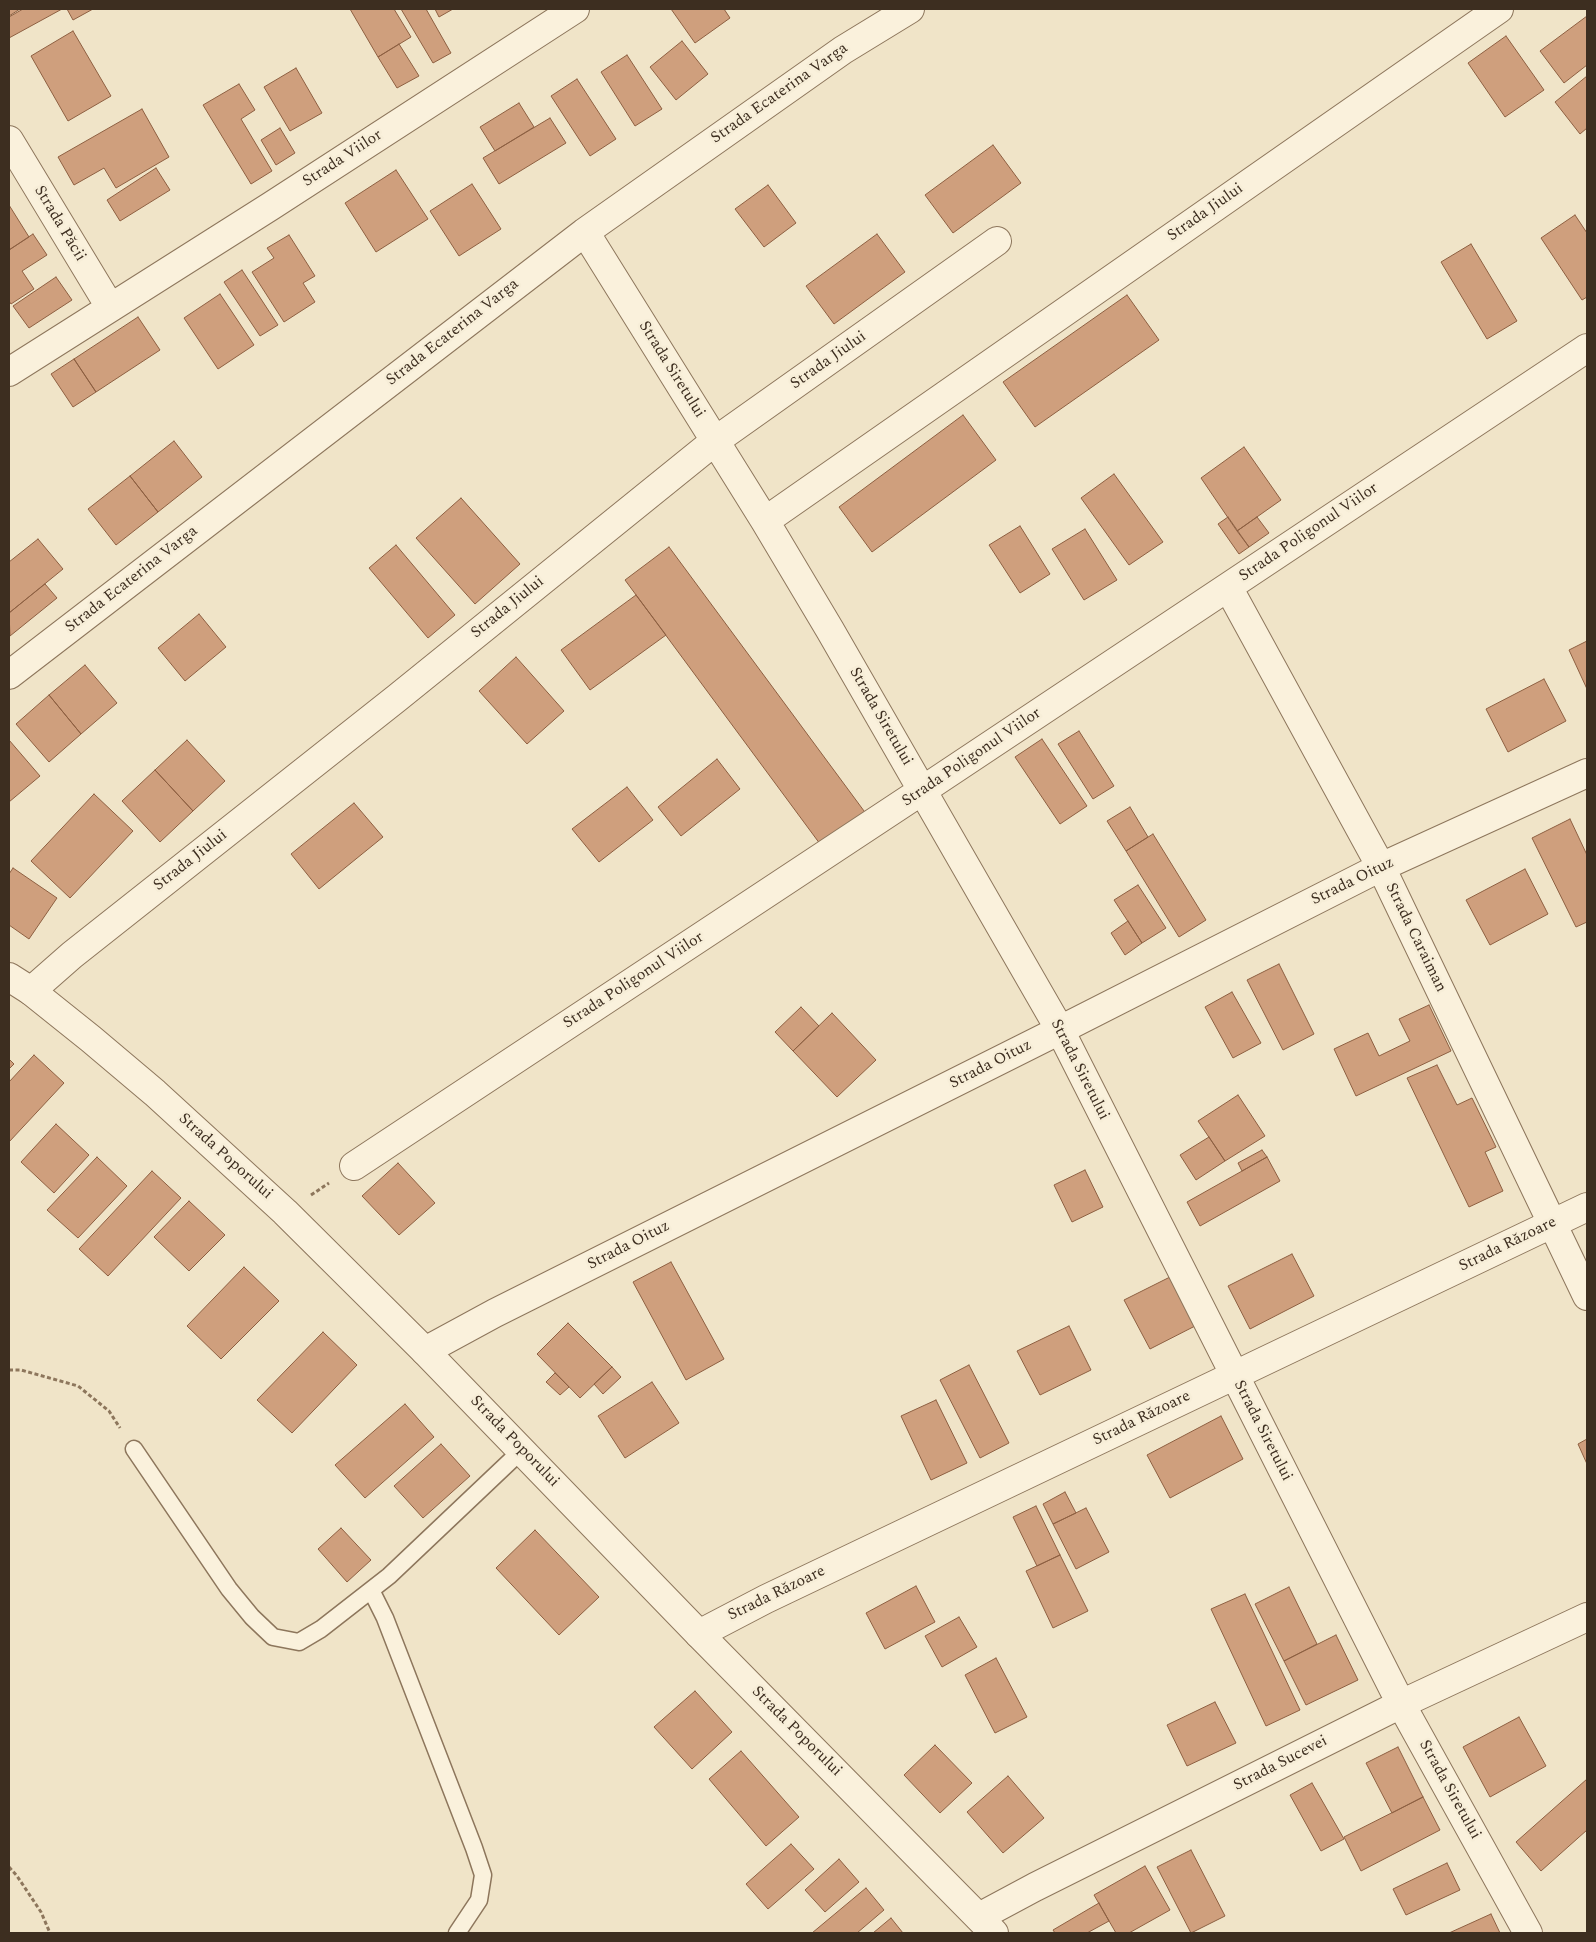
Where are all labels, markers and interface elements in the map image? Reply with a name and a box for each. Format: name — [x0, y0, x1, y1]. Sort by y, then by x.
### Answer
street label: Strada Ecaterina Varga — [708, 39, 852, 149]
street label: Strada Viilor — [300, 126, 386, 192]
street label: Strada Jiului — [1164, 180, 1248, 246]
street label: Strada Păcii — [29, 183, 89, 265]
street label: Strada Ecaterina Varga — [383, 275, 523, 391]
street label: Strada Siretului — [634, 318, 708, 422]
street label: Strada Jiului — [787, 328, 871, 394]
street label: Strada Poligonul Viilor — [1236, 479, 1382, 587]
street label: Strada Ecaterina Varga — [62, 522, 202, 638]
street label: Strada Jiului — [468, 573, 548, 643]
street label: Strada Siretului — [844, 664, 916, 770]
street label: Strada Poligonul Viilor — [899, 704, 1045, 812]
street label: Strada Jiului — [150, 826, 232, 896]
street label: Strada Oituz — [1308, 854, 1398, 910]
street label: Strada Caraiman — [1380, 880, 1450, 996]
street label: Strada Poligonul Viilor — [560, 928, 708, 1034]
street label: Strada Siretului — [1045, 1016, 1113, 1124]
street label: Strada Oituz — [947, 1036, 1035, 1094]
street label: Strada Poporului — [174, 1110, 276, 1204]
street label: Strada Răzoare — [1456, 1213, 1560, 1277]
street label: Strada Oituz — [585, 1217, 673, 1275]
street label: Strada Siretului — [1228, 1377, 1296, 1485]
street label: Strada Răzoare — [1090, 1387, 1194, 1451]
street label: Strada Poporului — [465, 1392, 563, 1492]
street label: Strada Răzoare — [725, 1562, 829, 1626]
street label: Strada Poporului — [747, 1683, 845, 1781]
street label: Strada Sucevei — [1231, 1732, 1331, 1796]
street label: Strada Siretului — [1414, 1737, 1484, 1843]

